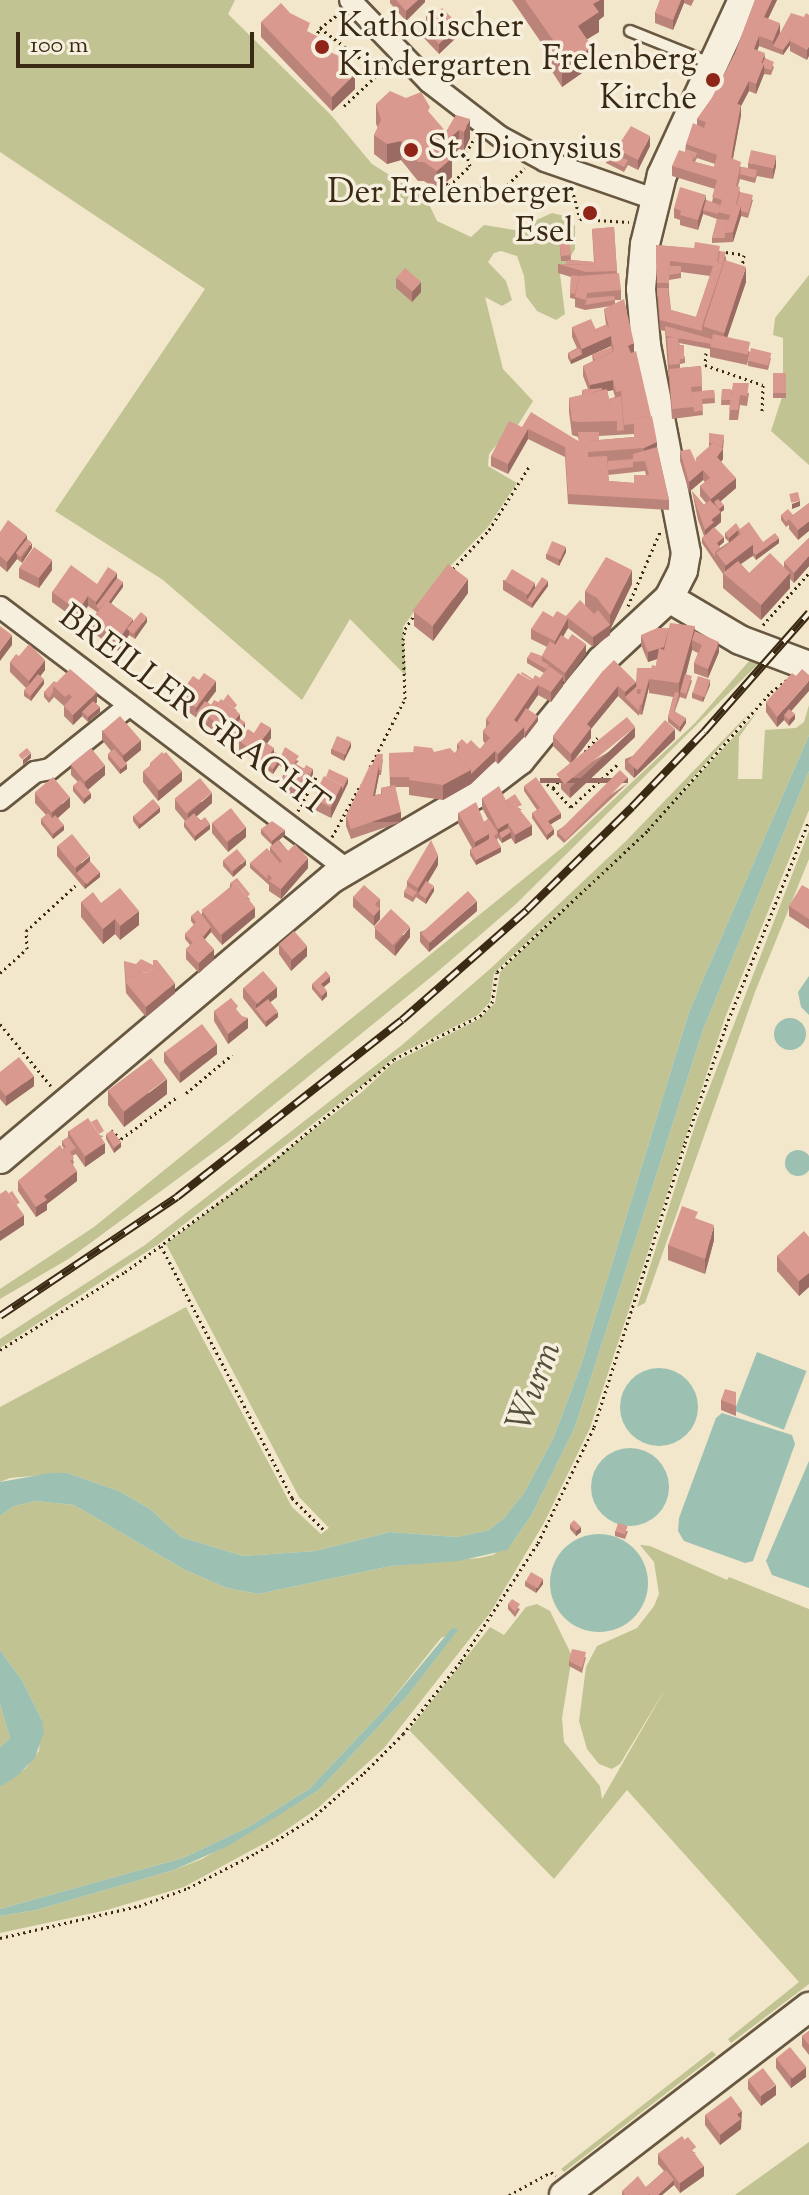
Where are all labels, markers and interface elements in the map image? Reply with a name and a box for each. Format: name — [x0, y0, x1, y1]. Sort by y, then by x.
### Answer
place label: Katholischer Kindergarten — [338, 7, 532, 86]
scale bar — [20, 16, 258, 66]
text: 100 m — [30, 29, 88, 63]
marker: Katholischer Kindergarten — [313, 38, 331, 56]
place label: Frelenberg Kirche — [542, 40, 697, 120]
marker: Frelenberg Kirche — [704, 71, 722, 89]
place label: St. Dionysius — [427, 130, 622, 170]
marker: St. Dionysius — [402, 141, 420, 159]
place label: Der Frelenberger Esel — [328, 173, 574, 252]
marker: Der Frelenberger Esel — [581, 204, 599, 222]
street label: BREILLER GRACHT — [50, 597, 336, 827]
water label: Wurm — [499, 1336, 573, 1438]

